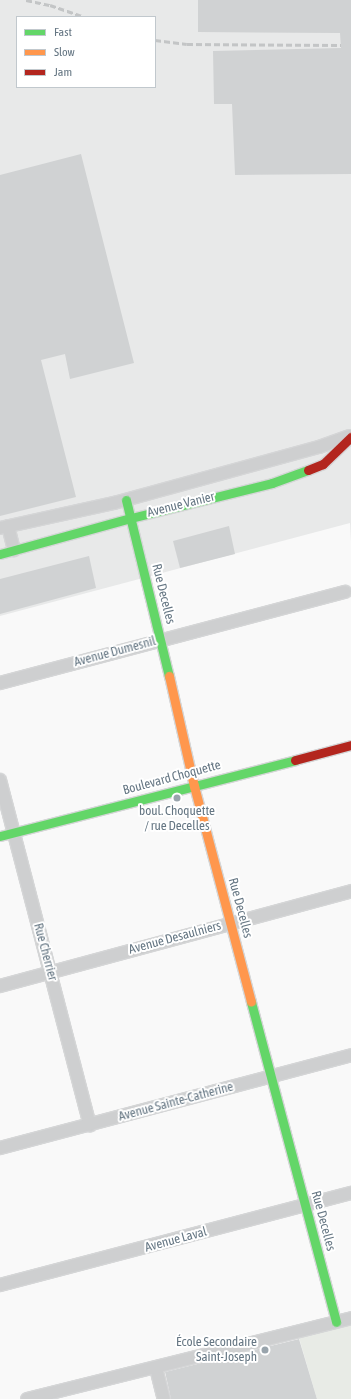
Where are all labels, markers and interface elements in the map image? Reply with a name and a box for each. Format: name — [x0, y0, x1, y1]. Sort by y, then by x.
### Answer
legend — [16, 16, 156, 88]
text: Fast — [54, 25, 72, 39]
text: Slow — [54, 45, 75, 59]
text: Jam — [54, 65, 72, 79]
street label: Avenue Vanier — [146, 489, 216, 521]
street label: Rue Decelles — [148, 562, 178, 626]
street label: Avenue Dumesnil — [72, 634, 158, 670]
street label: Boulevard Choquette — [121, 757, 223, 799]
marker: boul. Choquette / rue Decelles — [172, 793, 182, 803]
place label: boul. Choquette / rue Decelles — [139, 804, 215, 835]
street label: Rue Decelles — [225, 876, 255, 940]
street label: Avenue Desaulniers — [127, 918, 223, 958]
street label: Rue Cherrier — [30, 922, 60, 982]
street label: Avenue Sainte-Catherine — [117, 1079, 235, 1125]
street label: Rue Decelles — [308, 1189, 338, 1253]
street label: Avenue Laval — [143, 1224, 209, 1256]
place label: École Secondaire Saint-Joseph — [176, 1335, 257, 1366]
marker: École Secondaire Saint-Joseph — [260, 1345, 270, 1355]

